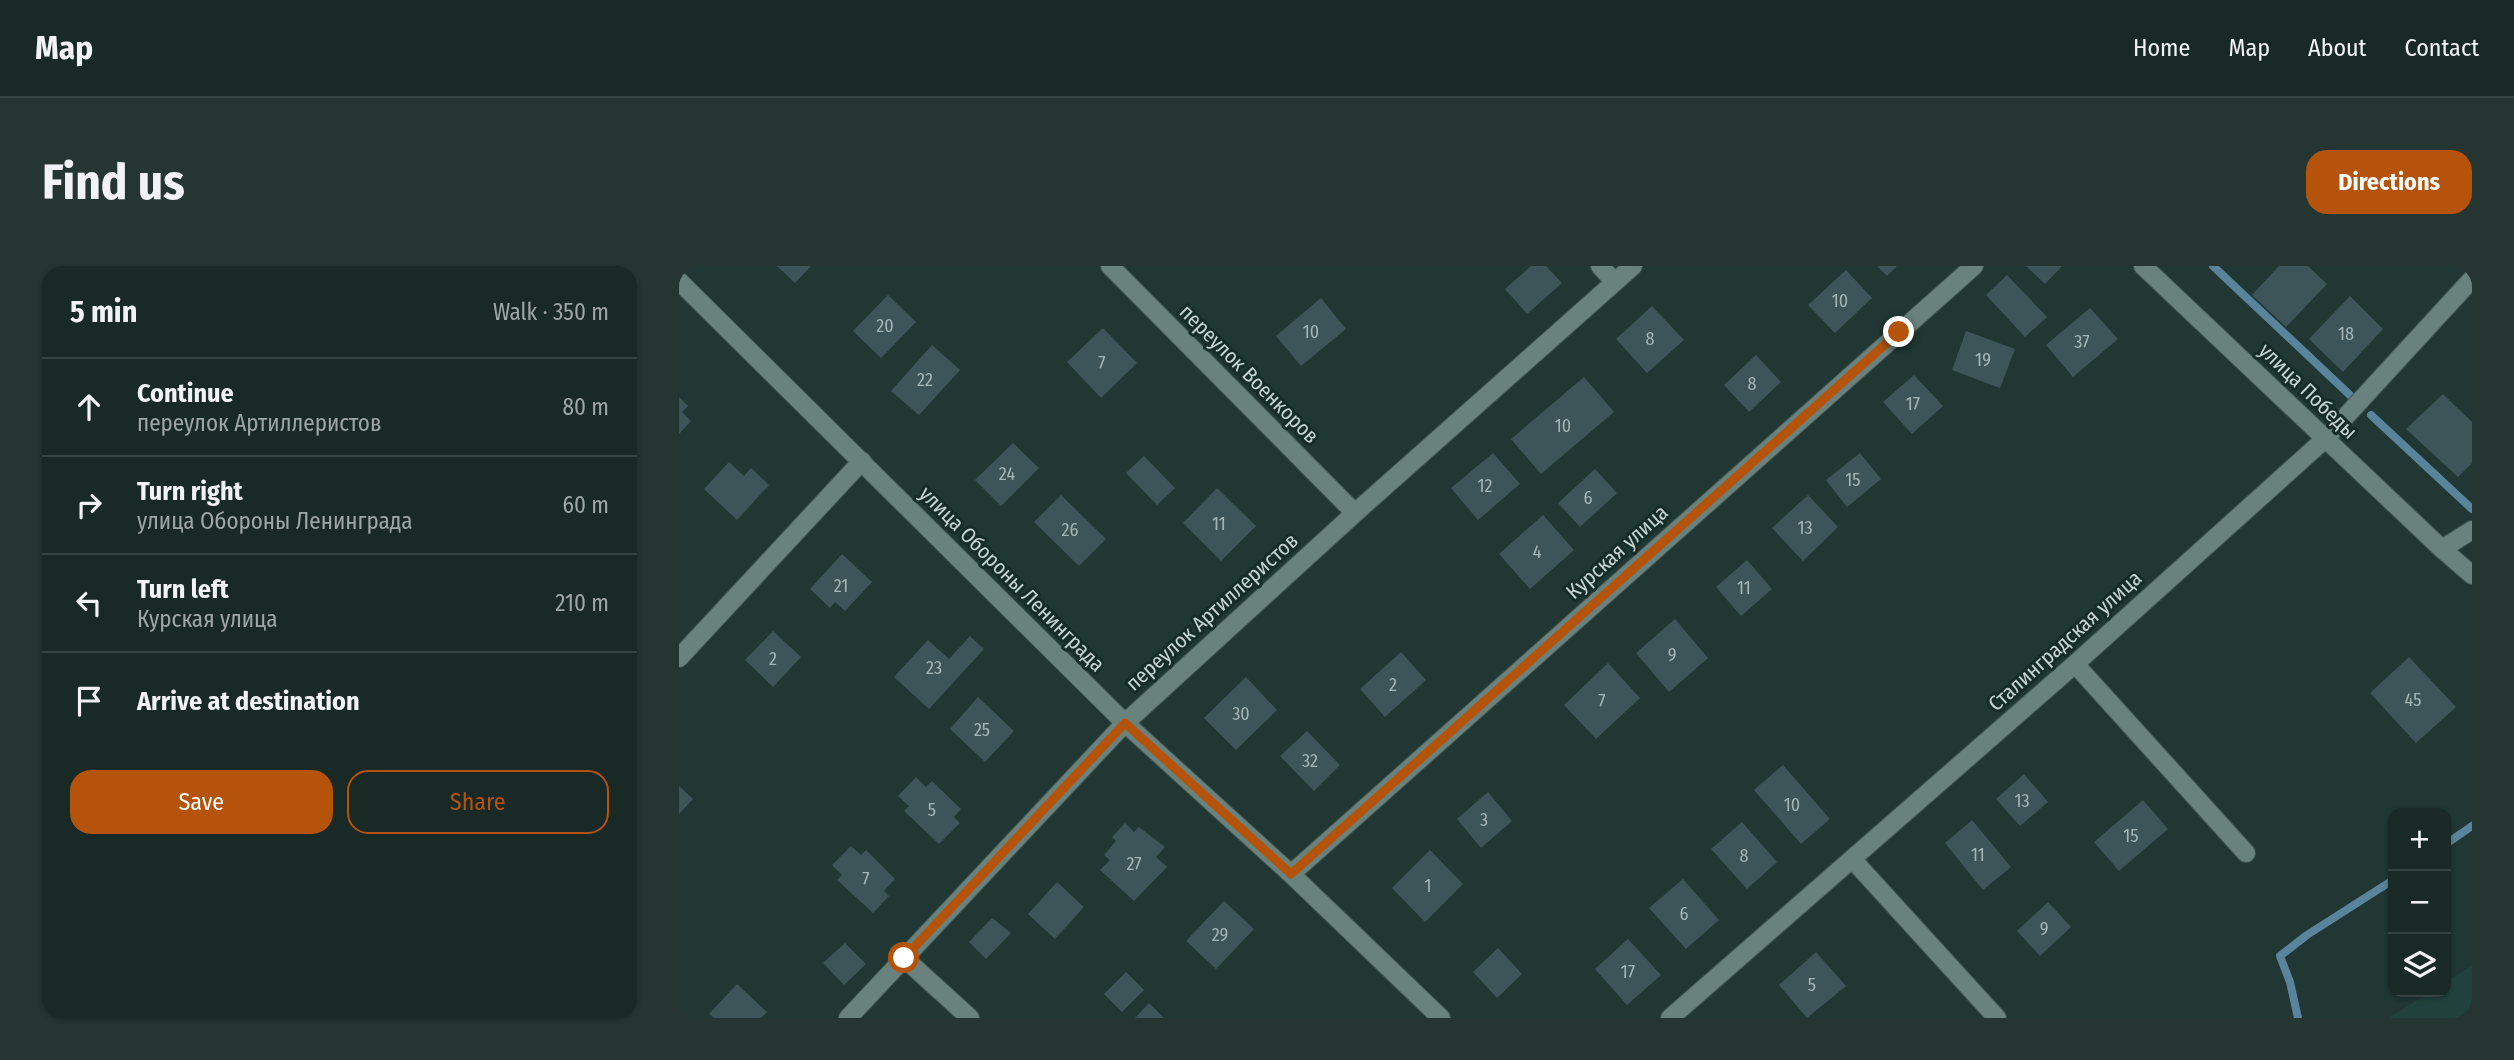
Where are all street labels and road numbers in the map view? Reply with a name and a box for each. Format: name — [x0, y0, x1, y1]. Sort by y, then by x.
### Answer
street label: переулок Военкоров — [1174, 299, 1324, 449]
street label: улица Победы — [2253, 338, 2363, 444]
street label: улица Обороны Ленинграда — [914, 481, 1110, 677]
street label: Курская улица — [1561, 499, 1673, 605]
street label: переулок Артиллеристов — [1120, 528, 1304, 696]
street label: Сталинградская улица — [1983, 565, 2147, 717]

